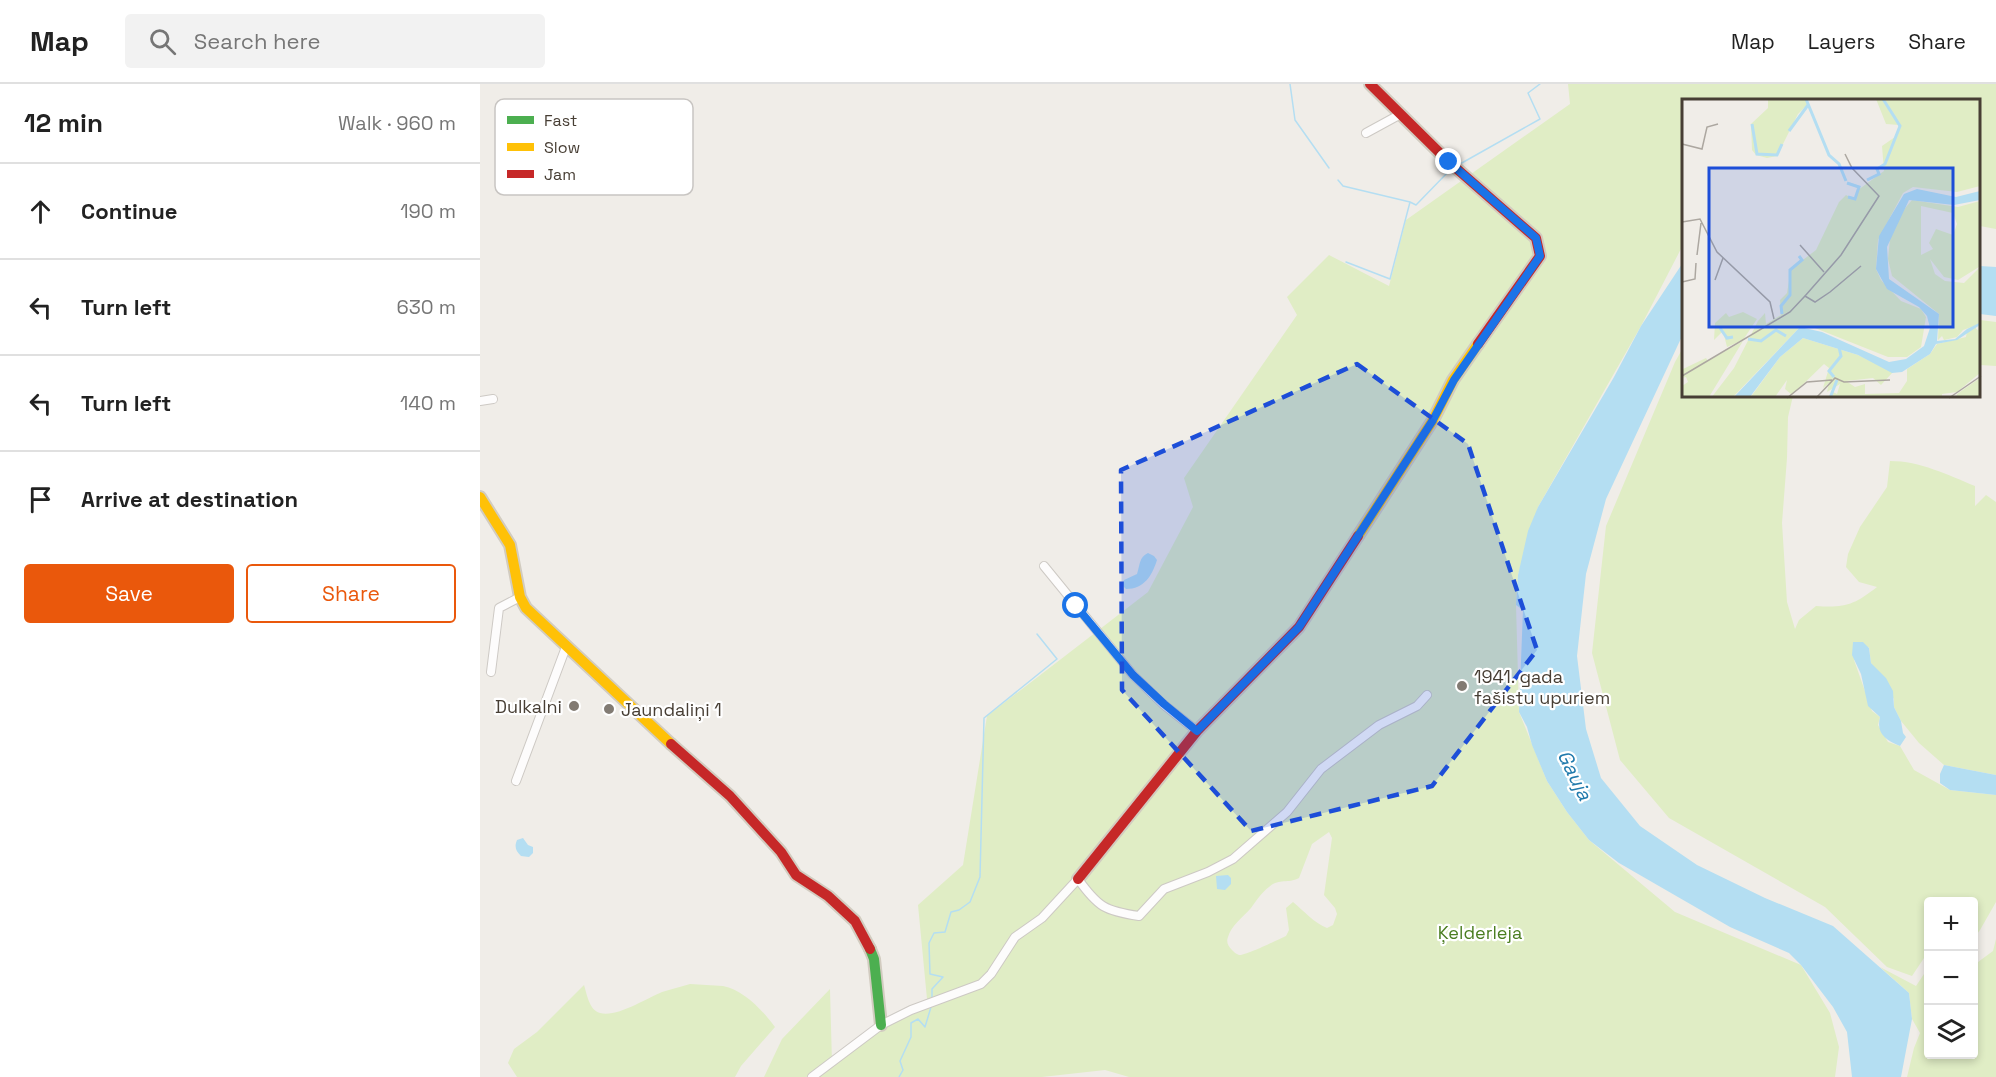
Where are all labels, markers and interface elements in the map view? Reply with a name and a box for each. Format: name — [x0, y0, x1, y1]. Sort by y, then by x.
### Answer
search box — [125, 14, 545, 68]
text: Map — [30, 23, 89, 59]
icon: search — [146, 25, 179, 58]
text: Search here — [194, 27, 321, 55]
text: Map — [1731, 28, 1775, 55]
text: Layers — [1808, 28, 1875, 55]
text: Share — [1908, 28, 1966, 55]
legend — [495, 99, 693, 195]
inset map — [1682, 99, 1981, 398]
text: 12 min — [24, 106, 103, 140]
text: Walk · 960 m — [338, 110, 456, 136]
text: Fast — [544, 110, 577, 131]
text: Slow — [544, 137, 580, 158]
route end — [1435, 148, 1461, 174]
text: Jam — [544, 164, 576, 185]
icon: ahead — [24, 195, 57, 228]
text: Continue — [81, 197, 177, 225]
text: 190 m — [400, 198, 456, 224]
icon: left — [24, 291, 57, 324]
text: Turn left — [81, 293, 171, 321]
text: 630 m — [397, 294, 456, 320]
icon: left — [24, 387, 57, 420]
text: Turn left — [81, 389, 171, 417]
text: 140 m — [400, 390, 456, 416]
icon: arrive — [24, 483, 57, 516]
text: Arrive at destination — [81, 485, 298, 513]
button: Save — [24, 564, 234, 623]
button: Share — [246, 564, 456, 623]
route start — [1062, 592, 1088, 618]
place label: 1941. gada fašistu upuriem — [1474, 665, 1610, 709]
marker: 1941. gada fašistu upuriem — [1455, 679, 1469, 693]
place label: Dulkalni — [495, 695, 562, 718]
place label: Jaundaliņi 1 — [621, 698, 722, 721]
marker: Dulkalni — [567, 699, 581, 713]
marker: Jaundaliņi 1 — [602, 702, 616, 716]
water label: Gauja — [1552, 745, 1599, 805]
map controls — [1924, 897, 1978, 1059]
button: + — [1924, 897, 1978, 951]
park label: Ķelderleja — [1438, 921, 1522, 944]
button: − — [1924, 951, 1978, 1005]
button: layers — [1924, 1005, 1978, 1059]

